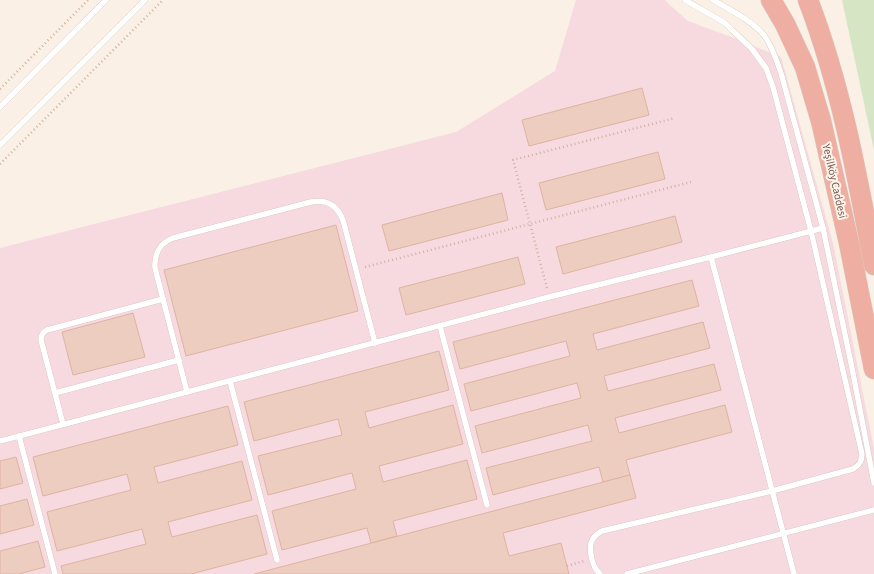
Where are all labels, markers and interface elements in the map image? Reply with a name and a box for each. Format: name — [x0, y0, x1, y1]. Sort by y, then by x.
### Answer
street label: Yeşilköy Caddesi — [818, 142, 850, 220]

